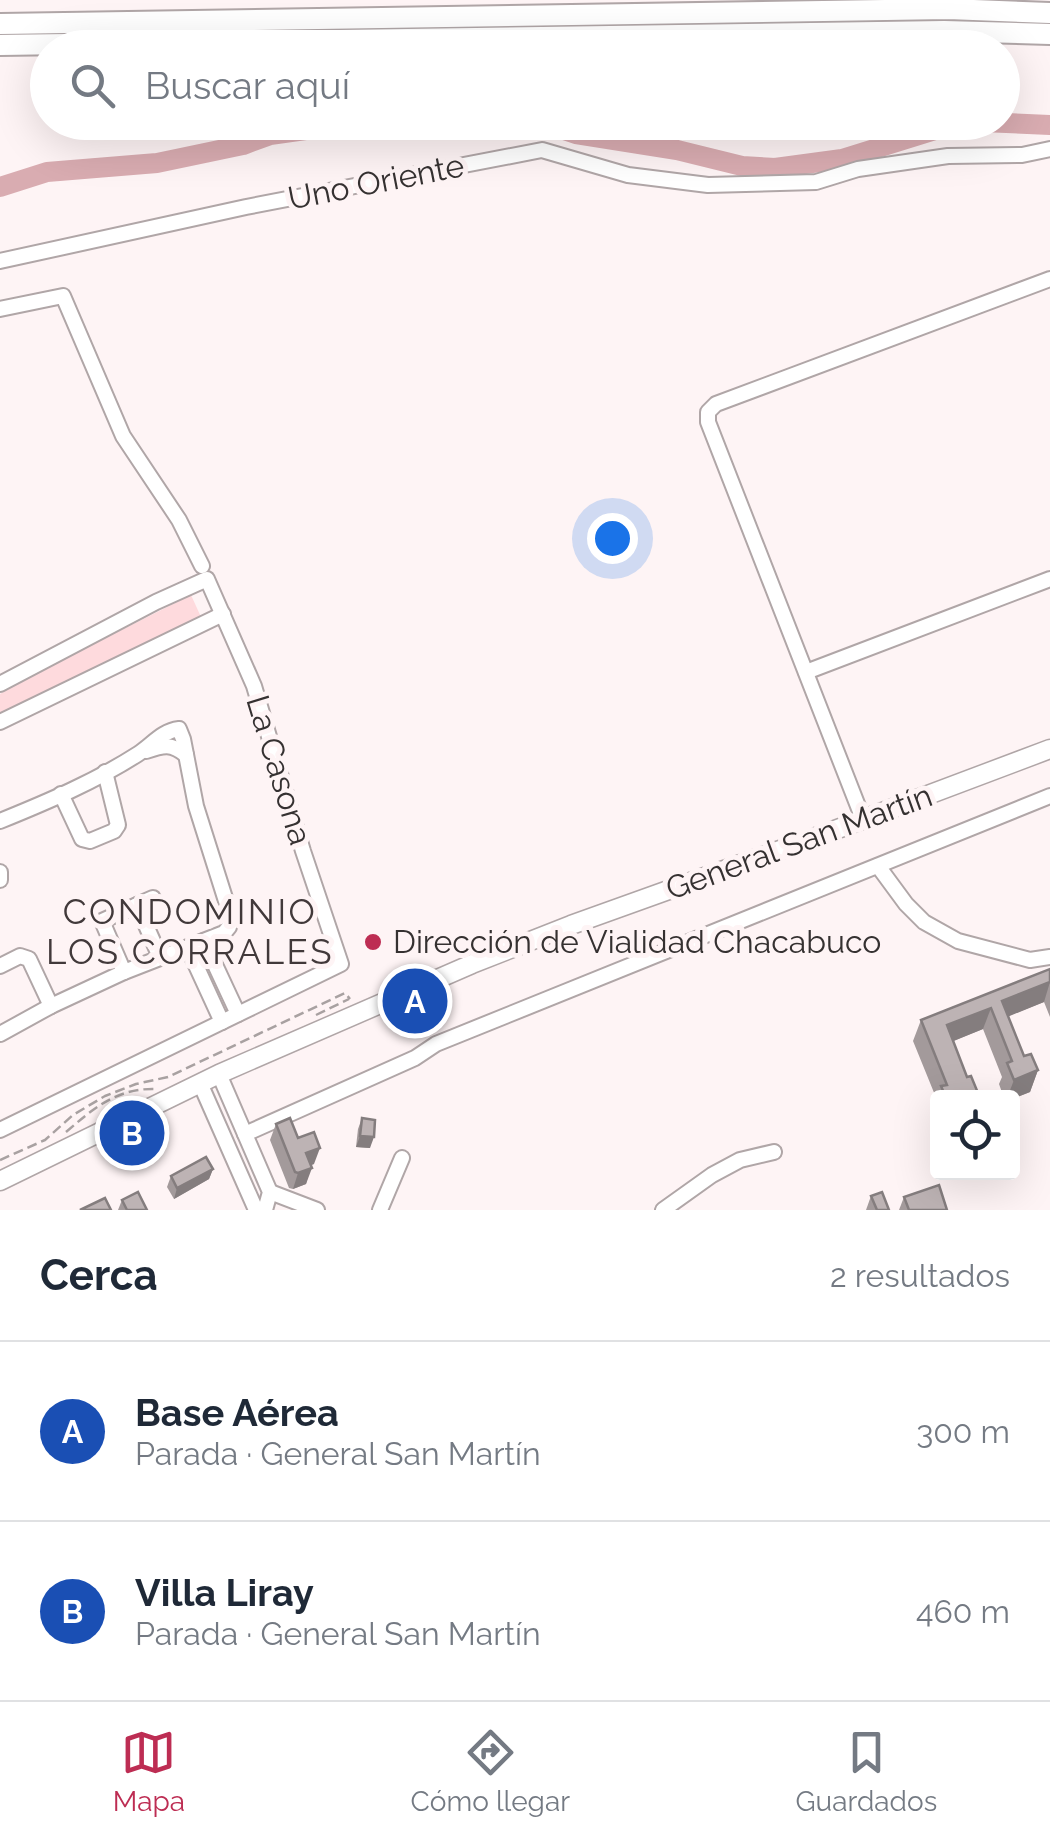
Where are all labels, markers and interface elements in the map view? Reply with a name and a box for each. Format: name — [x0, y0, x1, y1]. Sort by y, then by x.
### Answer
search box — [30, 30, 1020, 140]
icon: search — [65, 58, 120, 113]
text: Buscar aquí — [145, 63, 350, 108]
street label: Uno Oriente — [285, 146, 467, 217]
your location — [587, 513, 638, 564]
street label: La Casona — [239, 691, 320, 849]
street label: General San Martín — [661, 776, 937, 907]
district label: CONDOMINIO LOS CORRALES — [46, 891, 334, 972]
place label: Dirección de Vialidad Chacabuco — [393, 923, 881, 960]
marker: Dirección de Vialidad Chacabuco — [362, 931, 384, 953]
pin: A — [382, 964, 448, 1038]
map controls — [930, 1090, 1020, 1180]
button: locate — [930, 1090, 1020, 1180]
pin: B — [100, 1096, 164, 1170]
text: Cerca — [40, 1251, 158, 1300]
text: 2 resultados — [830, 1257, 1010, 1294]
text: Base Aérea — [135, 1390, 339, 1435]
text: A — [62, 1413, 83, 1450]
text: 300 m — [916, 1413, 1010, 1450]
text: Parada · General San Martín — [135, 1435, 541, 1472]
text: Villa Liray — [135, 1570, 314, 1615]
text: B — [62, 1593, 83, 1630]
text: 460 m — [916, 1593, 1010, 1630]
text: Parada · General San Martín — [135, 1615, 541, 1652]
tab: Mapa — [113, 1725, 185, 1818]
tab: Cómo llegar — [411, 1725, 570, 1818]
tab: Guardados — [796, 1725, 937, 1818]

